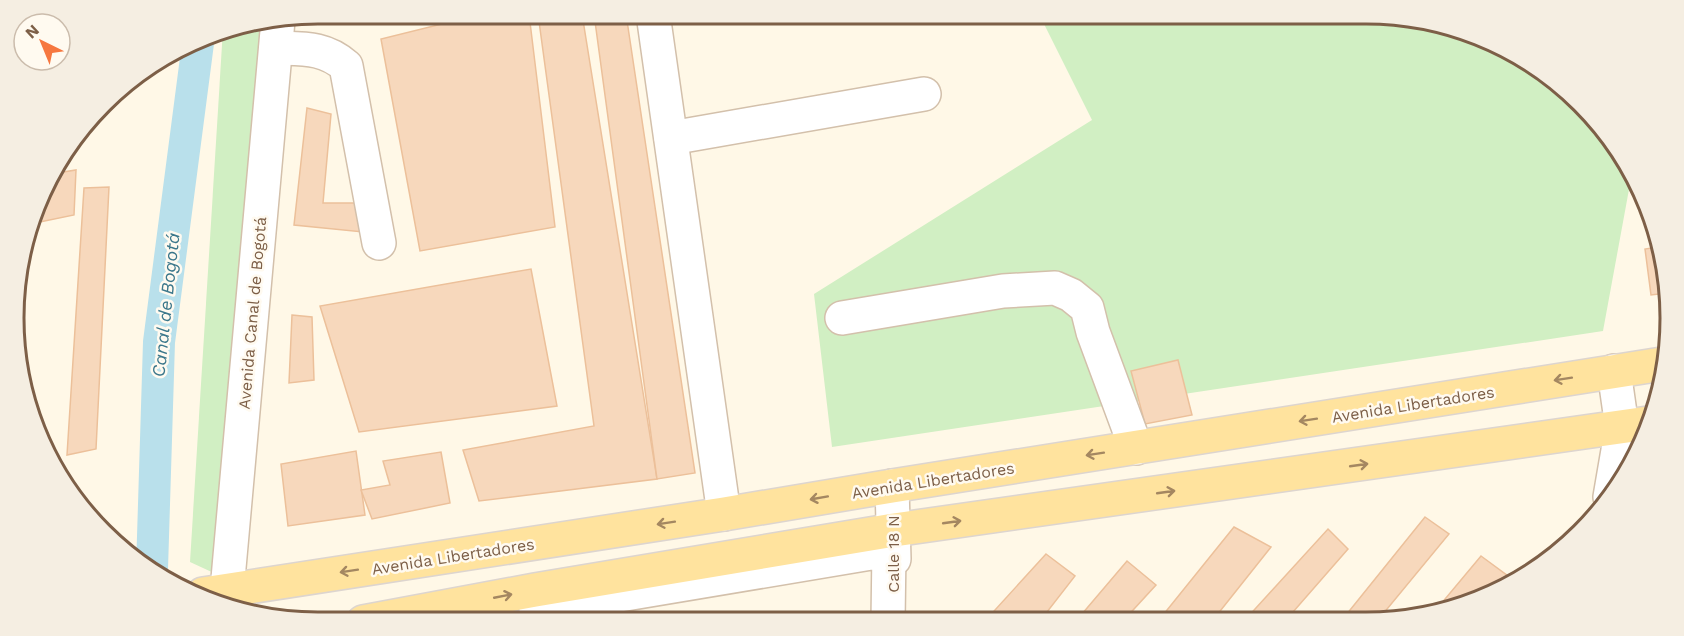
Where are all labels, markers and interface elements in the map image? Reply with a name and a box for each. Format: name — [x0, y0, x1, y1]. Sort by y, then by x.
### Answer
north arrow — [12, 12, 72, 72]
text: N — [21, 20, 43, 42]
street label: Avenida Canal de Bogotá — [235, 216, 270, 410]
water label: Canal de Bogotá — [147, 232, 184, 378]
one-way arrow — [1554, 374, 1573, 385]
street label: Avenida Libertadores — [1330, 382, 1496, 427]
one-way arrow — [1299, 415, 1319, 426]
one-way arrow — [1086, 449, 1105, 460]
street label: Avenida Libertadores — [850, 458, 1016, 503]
one-way arrow — [1349, 459, 1368, 470]
one-way arrow — [1155, 487, 1175, 498]
one-way arrow — [810, 493, 830, 504]
street label: Calle 18 N — [884, 515, 903, 593]
one-way arrow — [942, 517, 961, 528]
one-way arrow — [657, 518, 677, 529]
street label: Avenida Libertadores — [370, 534, 536, 579]
one-way arrow — [340, 566, 359, 577]
one-way arrow — [493, 590, 512, 601]

